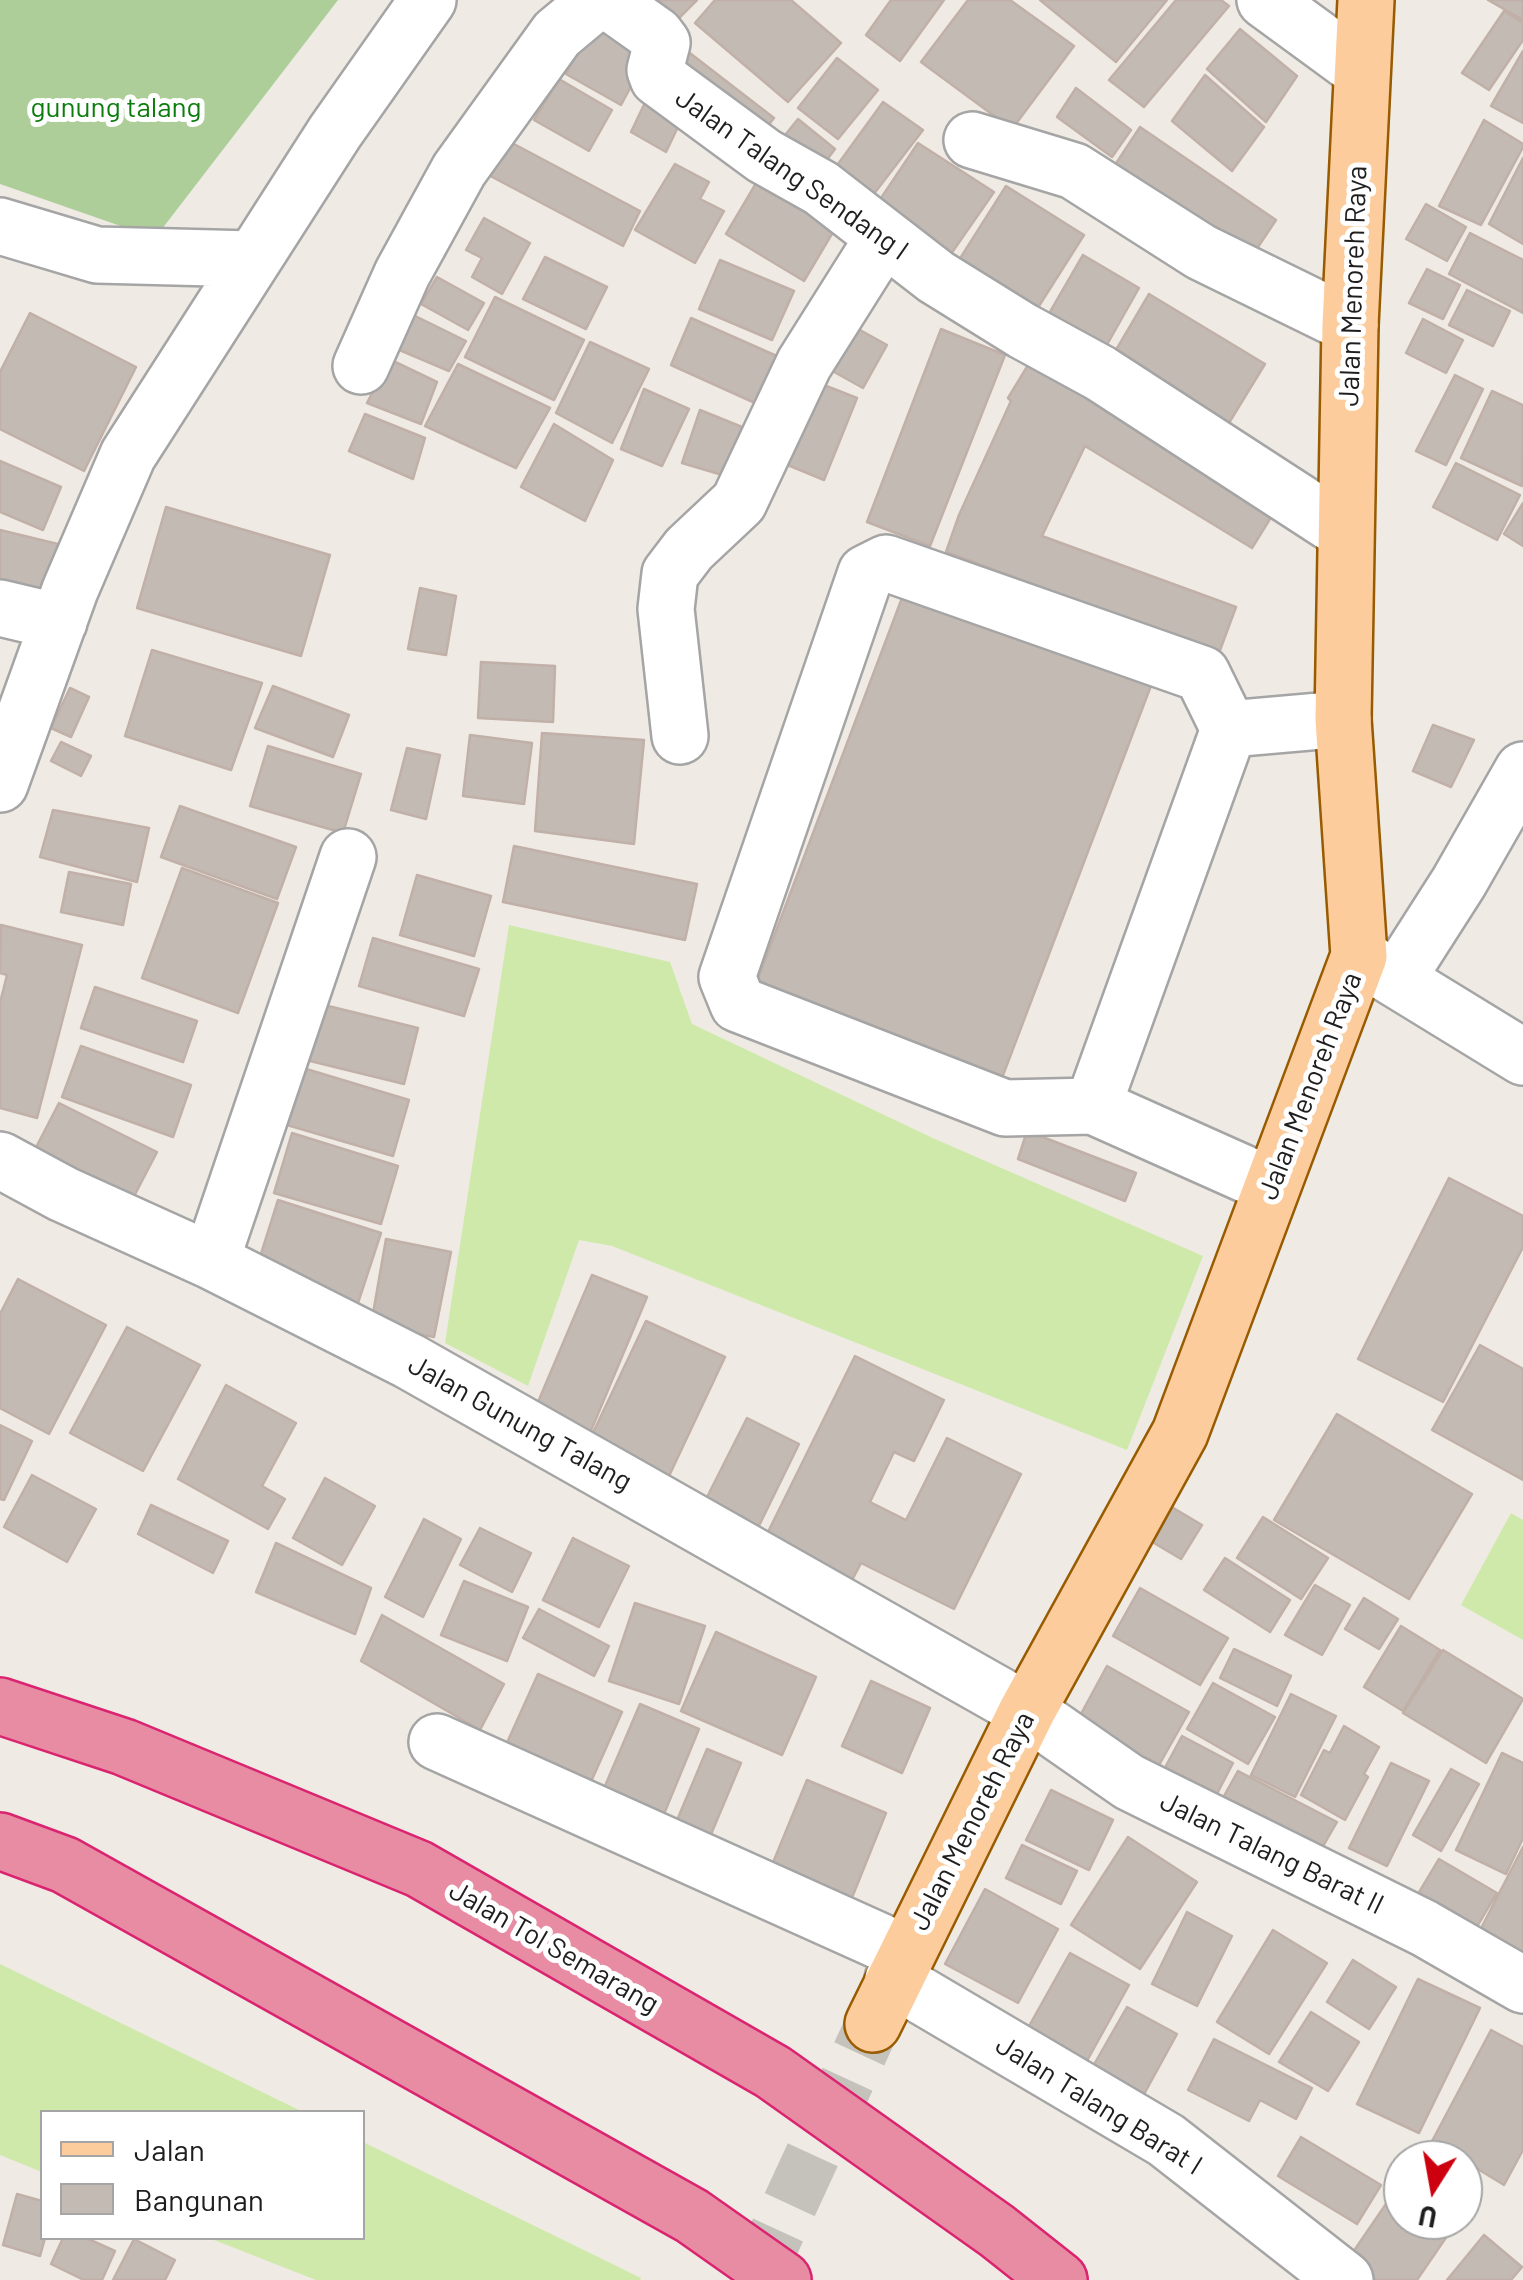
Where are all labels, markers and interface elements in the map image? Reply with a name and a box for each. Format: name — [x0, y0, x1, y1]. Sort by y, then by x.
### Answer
street label: Jalan Talang Sendang I — [669, 81, 915, 267]
park label: gunung talang — [30, 91, 202, 125]
street label: Jalan Menoreh Raya — [1332, 165, 1374, 407]
street label: Jalan Menoreh Raya — [1251, 968, 1369, 1204]
street label: Jalan Gunung Talang — [402, 1348, 638, 1498]
street label: Jalan Menoreh Raya — [902, 1706, 1042, 1936]
street label: Jalan Talang Barat II — [1155, 1784, 1389, 1922]
street label: Jalan Tol Semarang — [443, 1873, 665, 2021]
street label: Jalan Talang Barat I — [990, 2028, 1208, 2182]
legend — [40, 2110, 365, 2240]
text: Jalan — [134, 2131, 205, 2167]
north arrow — [1383, 2140, 1483, 2240]
text: Bangunan — [134, 2181, 264, 2217]
text: U — [1416, 2199, 1440, 2236]

